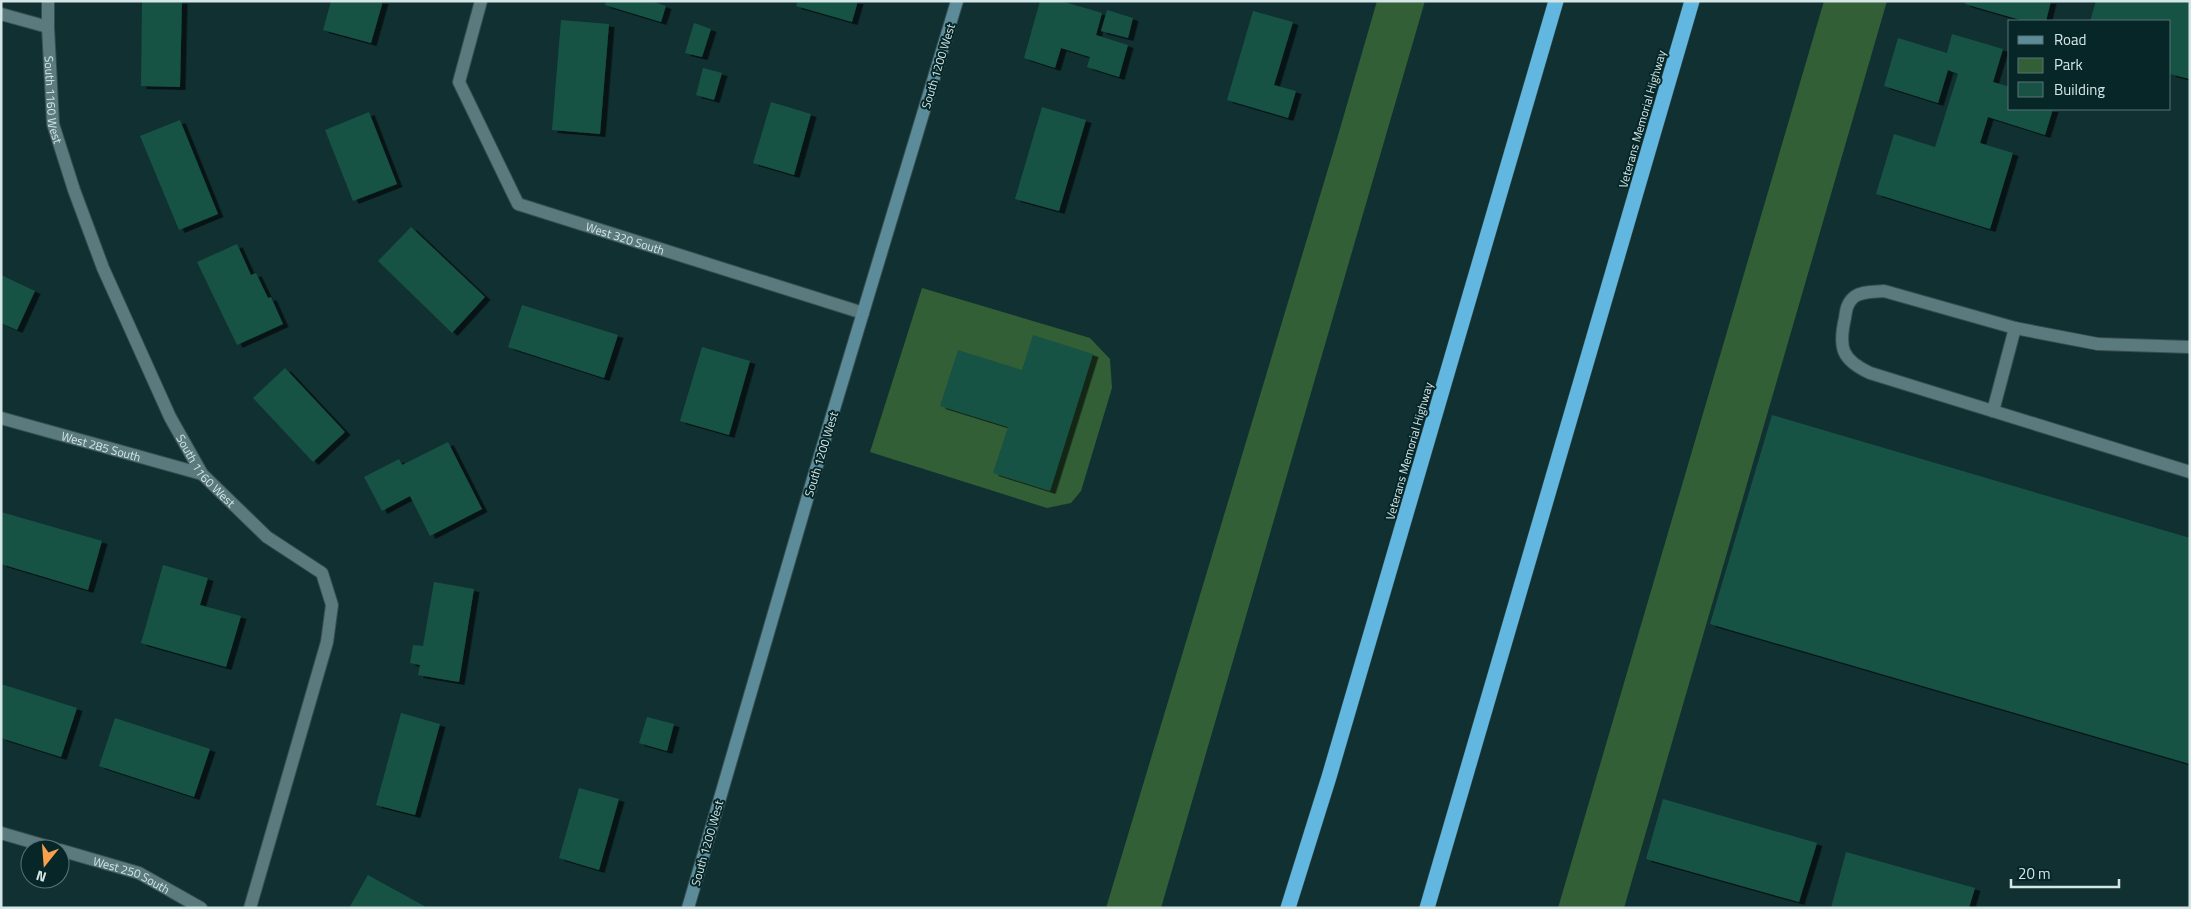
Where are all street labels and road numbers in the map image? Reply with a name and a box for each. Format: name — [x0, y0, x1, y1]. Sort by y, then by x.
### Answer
street label: South 1200 West — [916, 20, 960, 111]
street label: Veterans Memorial Highway — [1613, 48, 1671, 190]
street label: South 1160 West — [40, 55, 68, 147]
street label: West 320 South — [584, 217, 667, 259]
street label: Veterans Memorial Highway — [1380, 380, 1438, 522]
street label: South 1200 West — [799, 408, 843, 499]
street label: West 285 South — [59, 426, 143, 466]
street label: South 1160 West — [172, 431, 241, 512]
street label: South 1200 West — [686, 797, 729, 888]
street label: West 250 South — [91, 851, 174, 898]

